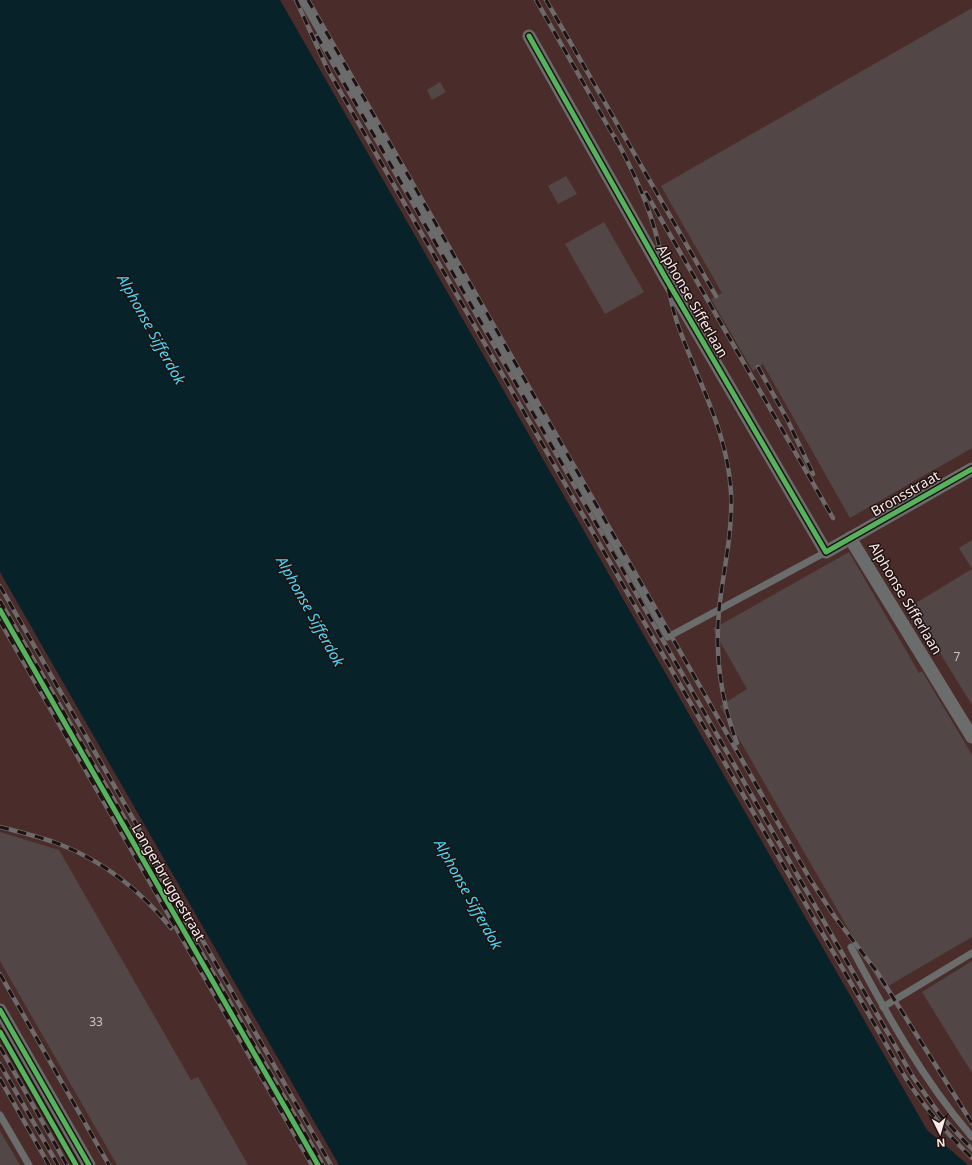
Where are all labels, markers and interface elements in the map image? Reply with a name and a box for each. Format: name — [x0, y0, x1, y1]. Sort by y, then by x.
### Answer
street label: Alphonse Sifferlaan — [653, 241, 733, 361]
water label: Alphonse Sifferdok — [113, 269, 191, 388]
street label: Bronsstraat — [867, 466, 943, 520]
street label: Alphonse Sifferlaan — [865, 538, 947, 658]
water label: Alphonse Sifferdok — [272, 551, 350, 670]
house number: 7 — [954, 648, 961, 665]
street label: Langerbruggestraat — [128, 820, 210, 944]
water label: Alphonse Sifferdok — [430, 834, 508, 953]
house number: 33 — [89, 1013, 103, 1030]
north arrow — [920, 1113, 960, 1153]
text: N — [936, 1136, 946, 1151]

